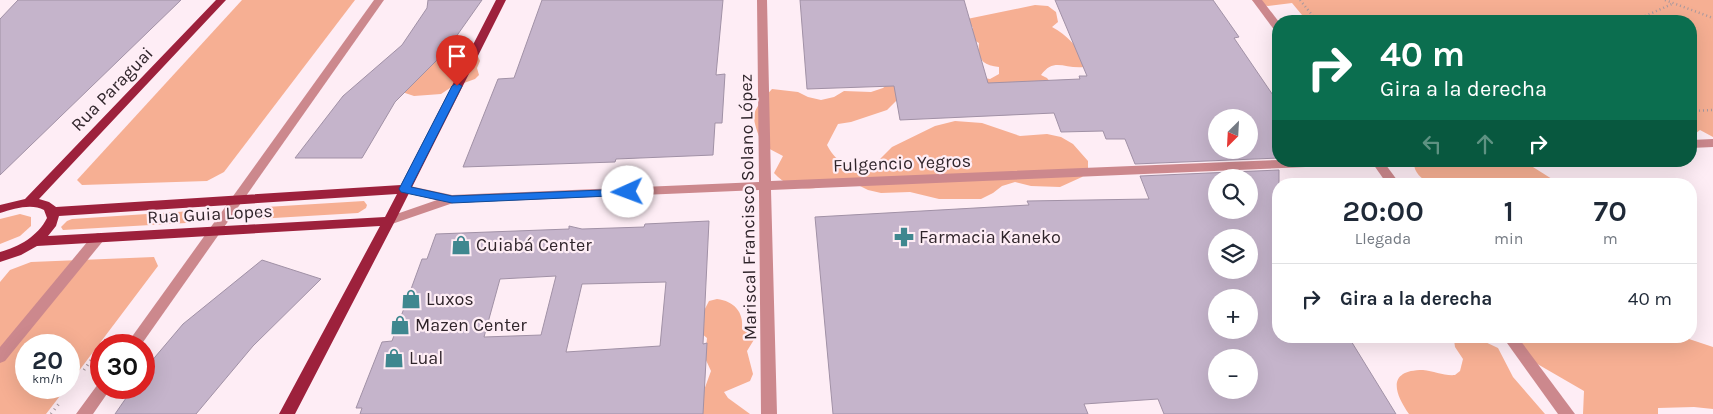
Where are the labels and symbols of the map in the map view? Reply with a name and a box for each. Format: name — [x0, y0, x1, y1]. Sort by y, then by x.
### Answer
pin — [436, 35, 478, 86]
street label: Rua Paraguai — [66, 42, 158, 136]
street label: Mariscal Francisco Solano López — [735, 74, 761, 340]
north arrow — [1208, 109, 1258, 159]
street label: Fulgencio Yegros — [833, 150, 971, 176]
position arrow — [601, 165, 653, 217]
street label: Rua Guia Lopes — [147, 200, 273, 228]
pharmacy icon: Farmacia Kaneko — [893, 226, 915, 248]
place label: Farmacia Kaneko — [919, 226, 1061, 248]
shop icon: Cuiabá Center — [450, 234, 472, 256]
place label: Cuiabá Center — [476, 234, 592, 256]
shop icon: Luxos — [400, 288, 422, 310]
place label: Luxos — [426, 288, 474, 310]
shop icon: Mazen Center — [389, 314, 411, 336]
place label: Mazen Center — [415, 314, 527, 336]
speed limit sign: 30 — [90, 334, 155, 399]
shop icon: Lual — [383, 347, 405, 369]
place label: Lual — [409, 347, 443, 369]

